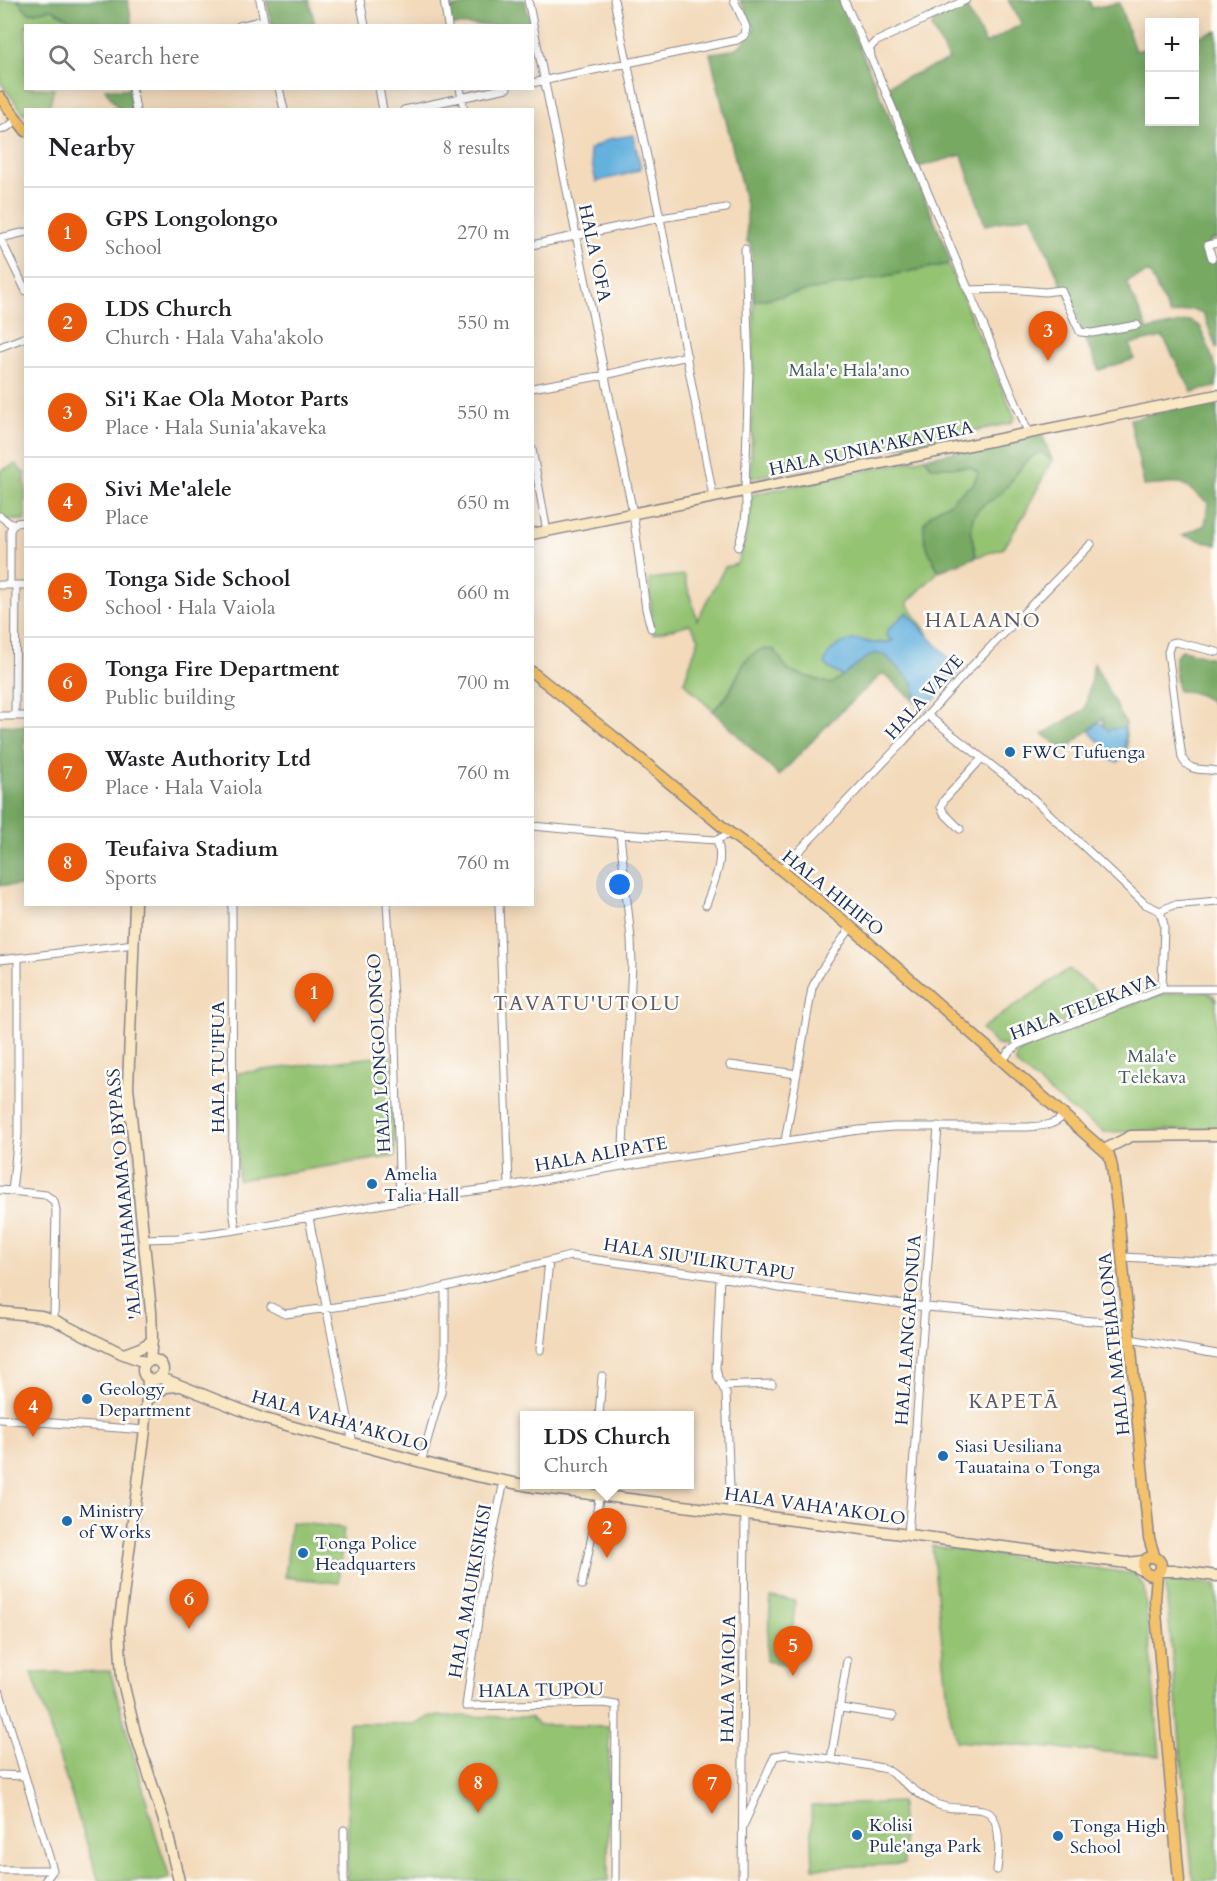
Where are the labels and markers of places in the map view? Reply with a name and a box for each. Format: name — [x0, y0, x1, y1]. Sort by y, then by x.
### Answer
pin: 3 — [1028, 312, 1068, 361]
place label: FWC Tufuenga — [1022, 740, 1146, 765]
marker: FWC Tufuenga — [1003, 745, 1017, 759]
pin: 1 — [294, 974, 334, 1023]
place label: Amelia Talia Hall — [384, 1162, 460, 1208]
marker: Amelia Talia Hall — [365, 1177, 379, 1191]
place label: Geology Department — [99, 1377, 191, 1423]
pin: 4 — [14, 1388, 52, 1437]
marker: Geology Department — [80, 1392, 94, 1406]
place label: Siasi Uesiliana Tauataina o Tonga — [955, 1434, 1101, 1480]
marker: Siasi Uesiliana Tauataina o Tonga — [936, 1449, 950, 1463]
place label: Ministry of Works — [79, 1499, 151, 1545]
pin: 2 — [588, 1508, 626, 1558]
marker: Ministry of Works — [60, 1514, 74, 1528]
place label: Tonga Police Headquarters — [315, 1531, 417, 1577]
marker: Tonga Police Headquarters — [296, 1546, 310, 1560]
pin: 6 — [170, 1580, 208, 1629]
pin: 5 — [774, 1626, 812, 1676]
pin: 8 — [458, 1764, 498, 1813]
pin: 7 — [692, 1764, 732, 1814]
place label: Kolisi Pule'anga Park — [869, 1813, 982, 1859]
place label: Tonga High School — [1070, 1814, 1166, 1860]
marker: Kolisi Pule'anga Park — [850, 1828, 864, 1842]
marker: Tonga High School — [1051, 1829, 1065, 1843]

